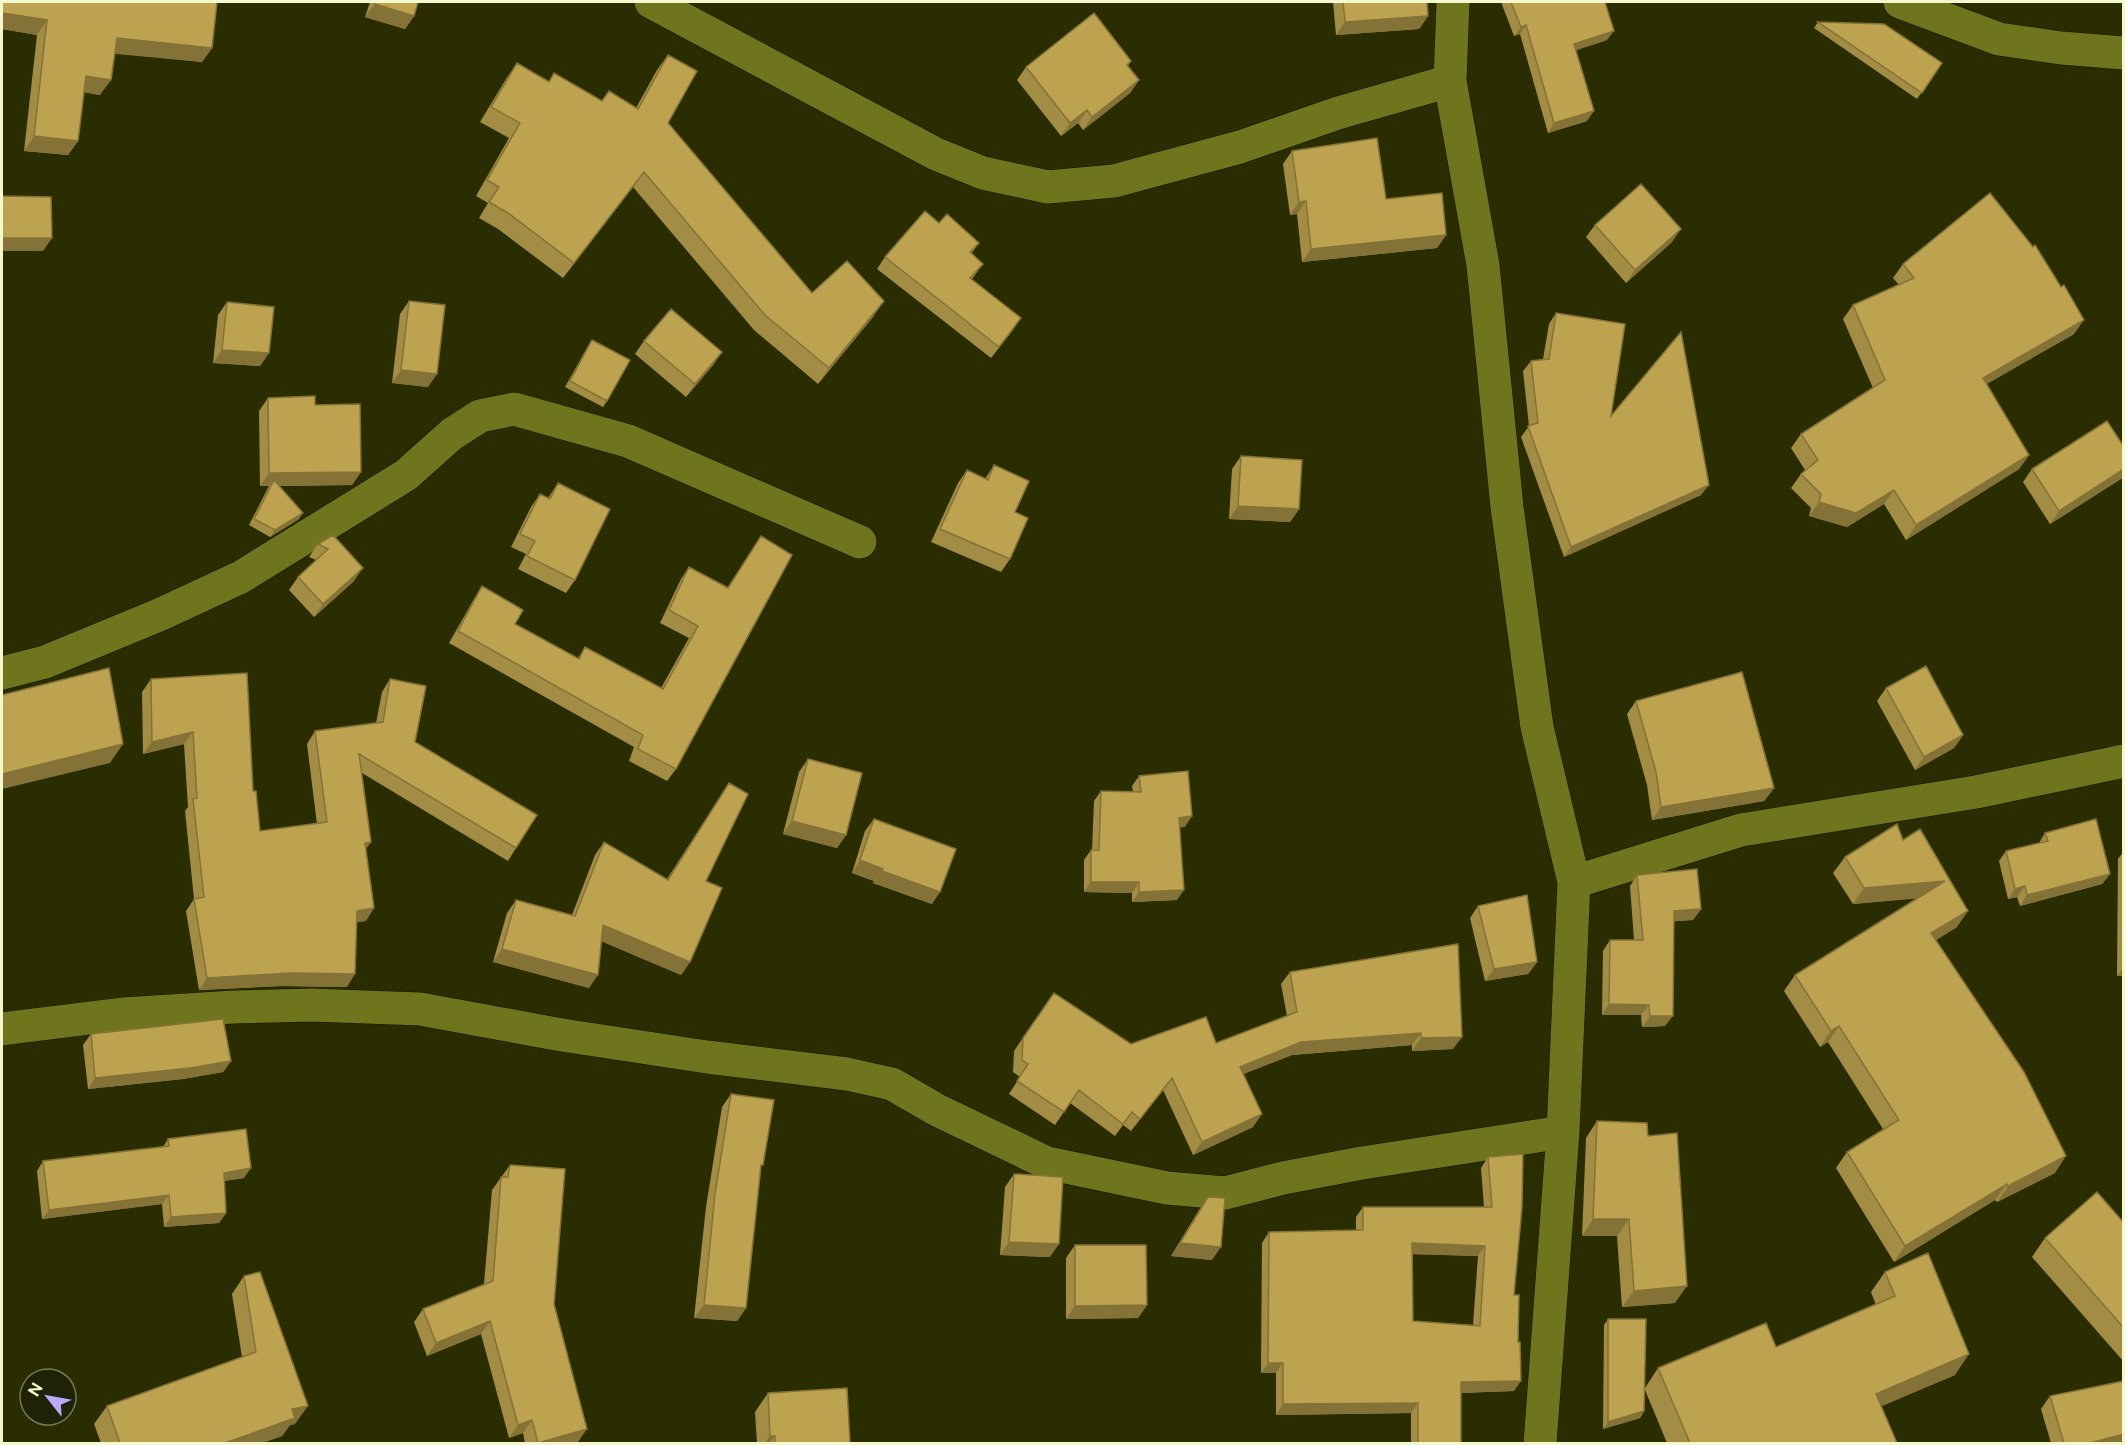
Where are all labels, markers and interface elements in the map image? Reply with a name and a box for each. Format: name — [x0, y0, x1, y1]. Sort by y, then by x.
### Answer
north arrow — [18, 1367, 78, 1427]
text: N — [24, 1379, 47, 1400]

